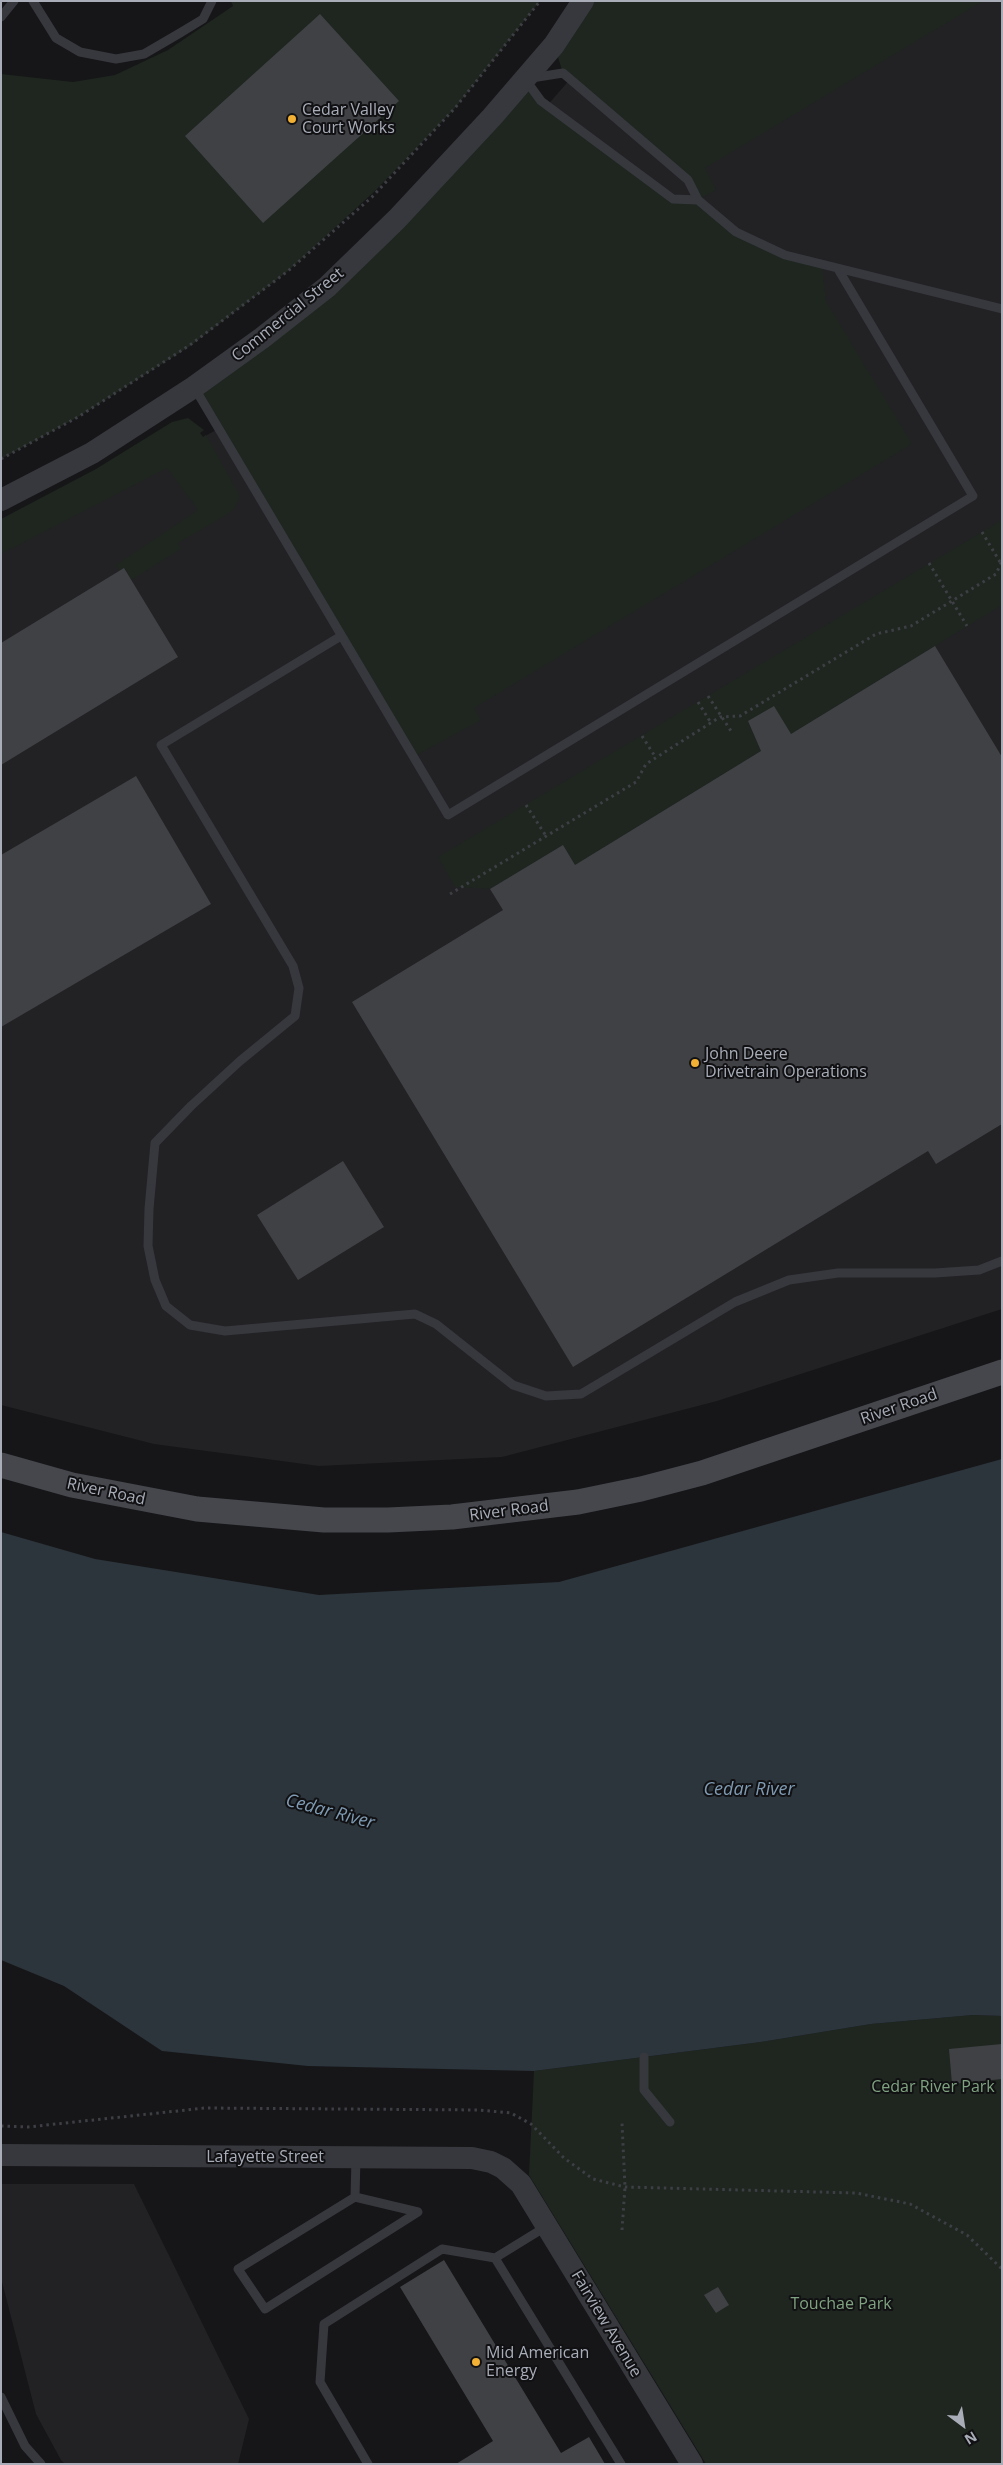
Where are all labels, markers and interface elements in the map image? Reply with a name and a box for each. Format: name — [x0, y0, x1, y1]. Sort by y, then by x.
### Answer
place label: Cedar Valley Court Works — [302, 100, 395, 138]
marker: Cedar Valley Court Works — [286, 113, 298, 125]
street label: Commercial Street — [228, 264, 348, 366]
place label: John Deere Drivetrain Operations — [705, 1044, 867, 1082]
marker: John Deere Drivetrain Operations — [689, 1057, 701, 1069]
street label: River Road — [858, 1385, 940, 1429]
street label: River Road — [65, 1474, 147, 1510]
street label: River Road — [468, 1497, 550, 1525]
water label: Cedar River — [703, 1779, 795, 1801]
water label: Cedar River — [283, 1790, 377, 1834]
park label: Cedar River Park — [871, 2077, 995, 2097]
street label: Lafayette Street — [206, 2147, 324, 2167]
street label: Fairview Avenue — [567, 2267, 645, 2381]
park label: Touchae Park — [790, 2294, 892, 2314]
place label: Mid American Energy — [486, 2343, 589, 2381]
marker: Mid American Energy — [470, 2356, 482, 2368]
north arrow — [938, 2400, 988, 2450]
text: N — [961, 2427, 981, 2449]

